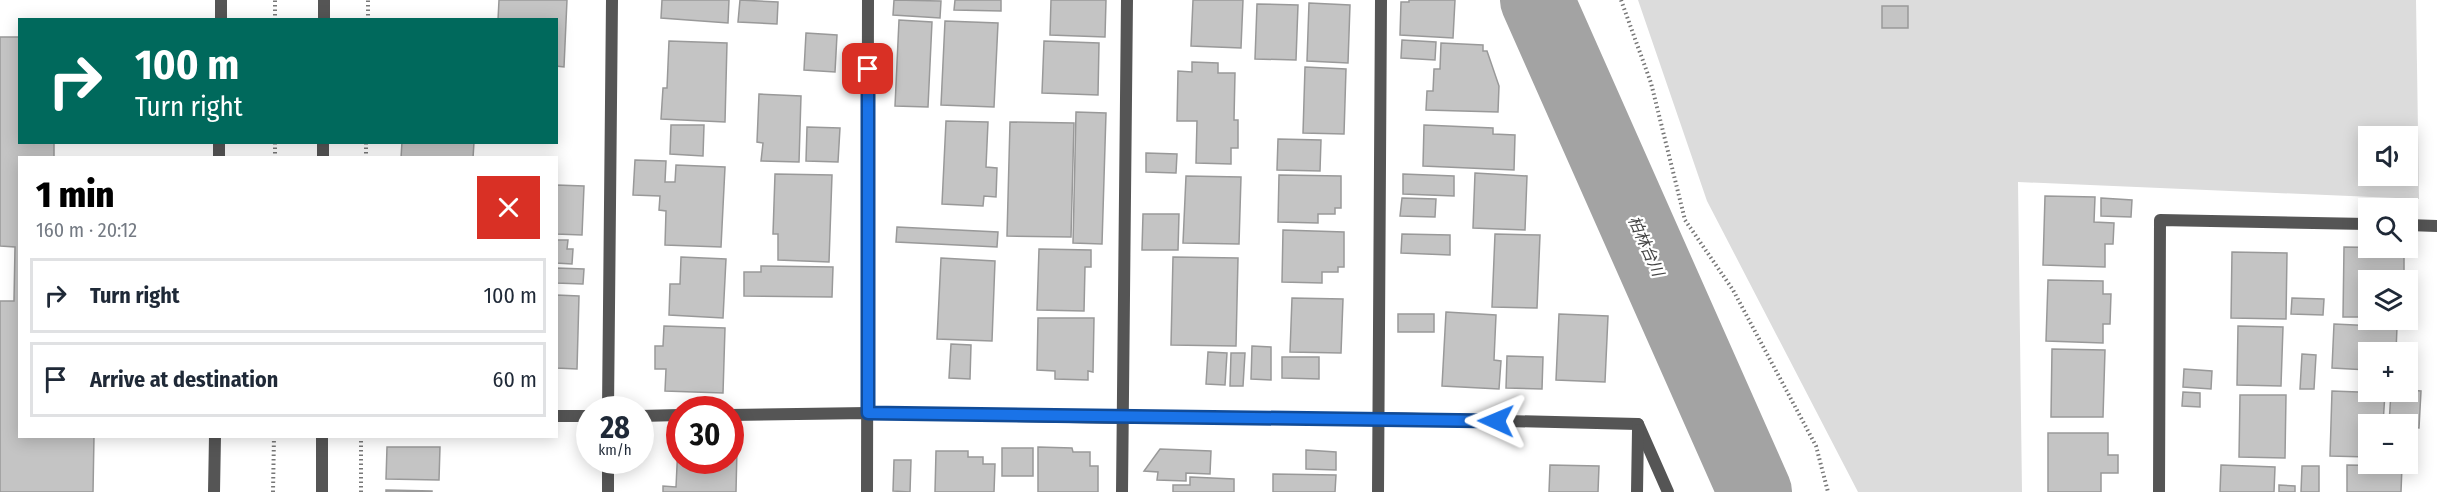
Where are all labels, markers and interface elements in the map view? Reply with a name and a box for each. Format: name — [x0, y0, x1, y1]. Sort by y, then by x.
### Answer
text: 100 m — [135, 40, 239, 90]
icon: right — [36, 42, 114, 120]
pin — [842, 43, 893, 94]
icon: arrive — [851, 52, 884, 85]
text: Turn right — [135, 91, 243, 123]
map controls — [2358, 126, 2418, 474]
button: sound — [2358, 126, 2418, 186]
text: 1 min — [36, 173, 114, 217]
button: close — [477, 176, 540, 239]
button: search — [2358, 198, 2418, 258]
water label: 柏林台川 — [1624, 213, 1669, 281]
text: 160 m · 20:12 — [36, 218, 137, 242]
button: layers — [2358, 270, 2418, 330]
icon: right — [39, 279, 72, 312]
text: Turn right — [90, 282, 179, 309]
text: 100 m — [483, 282, 537, 309]
button: + — [2358, 342, 2418, 402]
icon: arrive — [39, 363, 72, 396]
text: Arrive at destination — [90, 366, 278, 393]
text: 60 m — [493, 366, 537, 393]
position arrow — [1464, 389, 1528, 453]
speed limit sign: 30 — [666, 396, 744, 474]
text: 28 — [600, 410, 630, 446]
button: − — [2358, 414, 2418, 474]
text: km/h — [598, 441, 632, 459]

